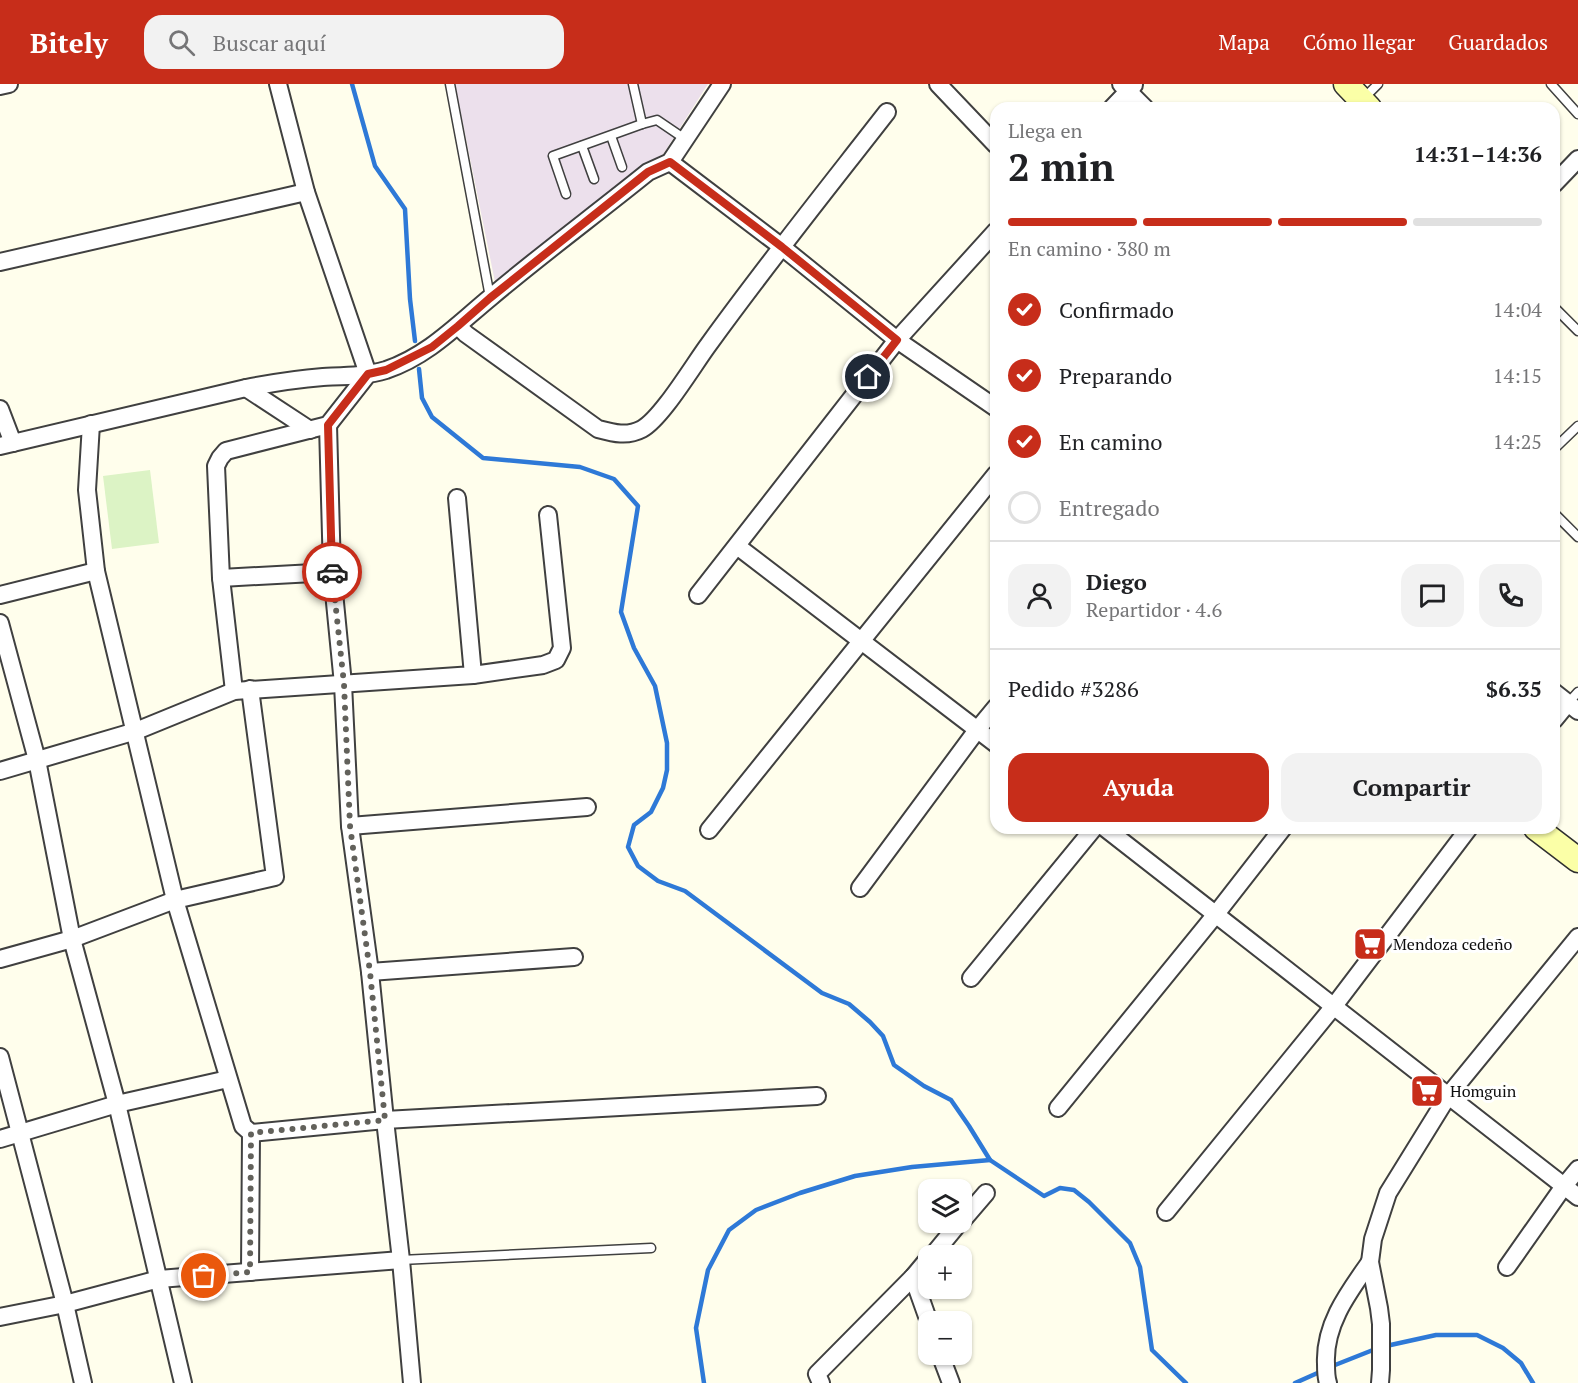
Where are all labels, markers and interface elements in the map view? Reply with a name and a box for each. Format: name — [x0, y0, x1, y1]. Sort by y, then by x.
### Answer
search box — [144, 15, 564, 69]
text: Bitely — [30, 24, 108, 61]
icon: search — [165, 26, 198, 59]
text: Buscar aquí — [213, 28, 326, 57]
text: Mapa — [1218, 28, 1270, 56]
text: Cómo llegar — [1303, 28, 1415, 56]
text: Guardados — [1448, 28, 1548, 56]
text: Llega en — [1008, 117, 1082, 144]
text: 14:31–14:36 — [1414, 139, 1542, 168]
text: 2 min — [1008, 140, 1115, 192]
text: En camino · 380 m — [1008, 235, 1171, 262]
icon: check — [1008, 293, 1041, 326]
text: Confirmado — [1059, 295, 1174, 324]
text: 14:04 — [1493, 296, 1542, 323]
pin — [842, 351, 893, 402]
icon: check — [1008, 359, 1041, 392]
icon: home — [851, 360, 884, 393]
text: Preparando — [1059, 361, 1172, 390]
text: 14:15 — [1493, 362, 1542, 389]
icon: check — [1008, 425, 1041, 458]
text: En camino — [1059, 427, 1162, 456]
text: 14:25 — [1493, 428, 1542, 455]
text: Entregado — [1059, 493, 1160, 522]
courier — [302, 542, 362, 602]
icon: car — [316, 556, 349, 589]
button: person — [1008, 564, 1071, 627]
button: chat — [1401, 564, 1464, 627]
button: phone — [1479, 564, 1542, 627]
text: Diego — [1086, 567, 1147, 596]
text: Repartidor · 4.6 — [1086, 596, 1222, 623]
text: Pedido #3286 — [1008, 674, 1139, 703]
text: $6.35 — [1486, 674, 1542, 703]
button: Ayuda — [1008, 753, 1269, 822]
button: Compartir — [1281, 753, 1542, 822]
supermarket icon: Mendoza cedeño — [1352, 926, 1388, 962]
place label: Mendoza cedeño — [1393, 933, 1512, 955]
supermarket icon: Homguin — [1409, 1073, 1445, 1109]
place label: Homguin — [1450, 1080, 1517, 1102]
map controls — [918, 1179, 972, 1365]
button: layers — [918, 1179, 972, 1233]
button: + — [918, 1245, 972, 1299]
pin — [178, 1250, 229, 1301]
icon: bag — [187, 1259, 220, 1292]
button: − — [918, 1311, 972, 1365]

